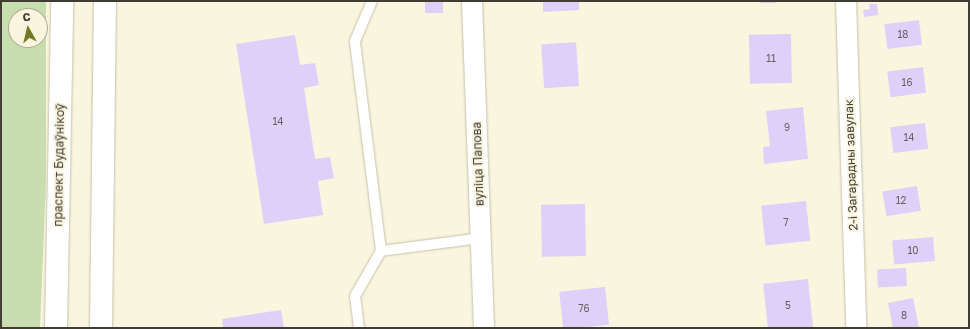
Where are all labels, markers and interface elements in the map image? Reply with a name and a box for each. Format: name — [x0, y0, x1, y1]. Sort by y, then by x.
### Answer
north arrow — [8, 8, 48, 48]
text: С — [22, 10, 31, 24]
house number: 18 — [898, 29, 908, 41]
house number: 11 — [766, 53, 776, 65]
house number: 16 — [902, 77, 912, 89]
street label: 2-і Загарадны завулак — [842, 99, 860, 231]
street label: праспект Будаўнікоў — [51, 103, 67, 227]
house number: 14 — [273, 116, 283, 128]
street label: вуліца Папова — [469, 122, 487, 206]
house number: 9 — [784, 122, 790, 134]
house number: 14 — [904, 132, 914, 144]
house number: 12 — [896, 195, 906, 207]
house number: 7 — [783, 217, 789, 229]
house number: 10 — [907, 245, 919, 257]
house number: 5 — [785, 300, 791, 312]
house number: 76 — [578, 303, 590, 315]
house number: 8 — [901, 310, 907, 322]

